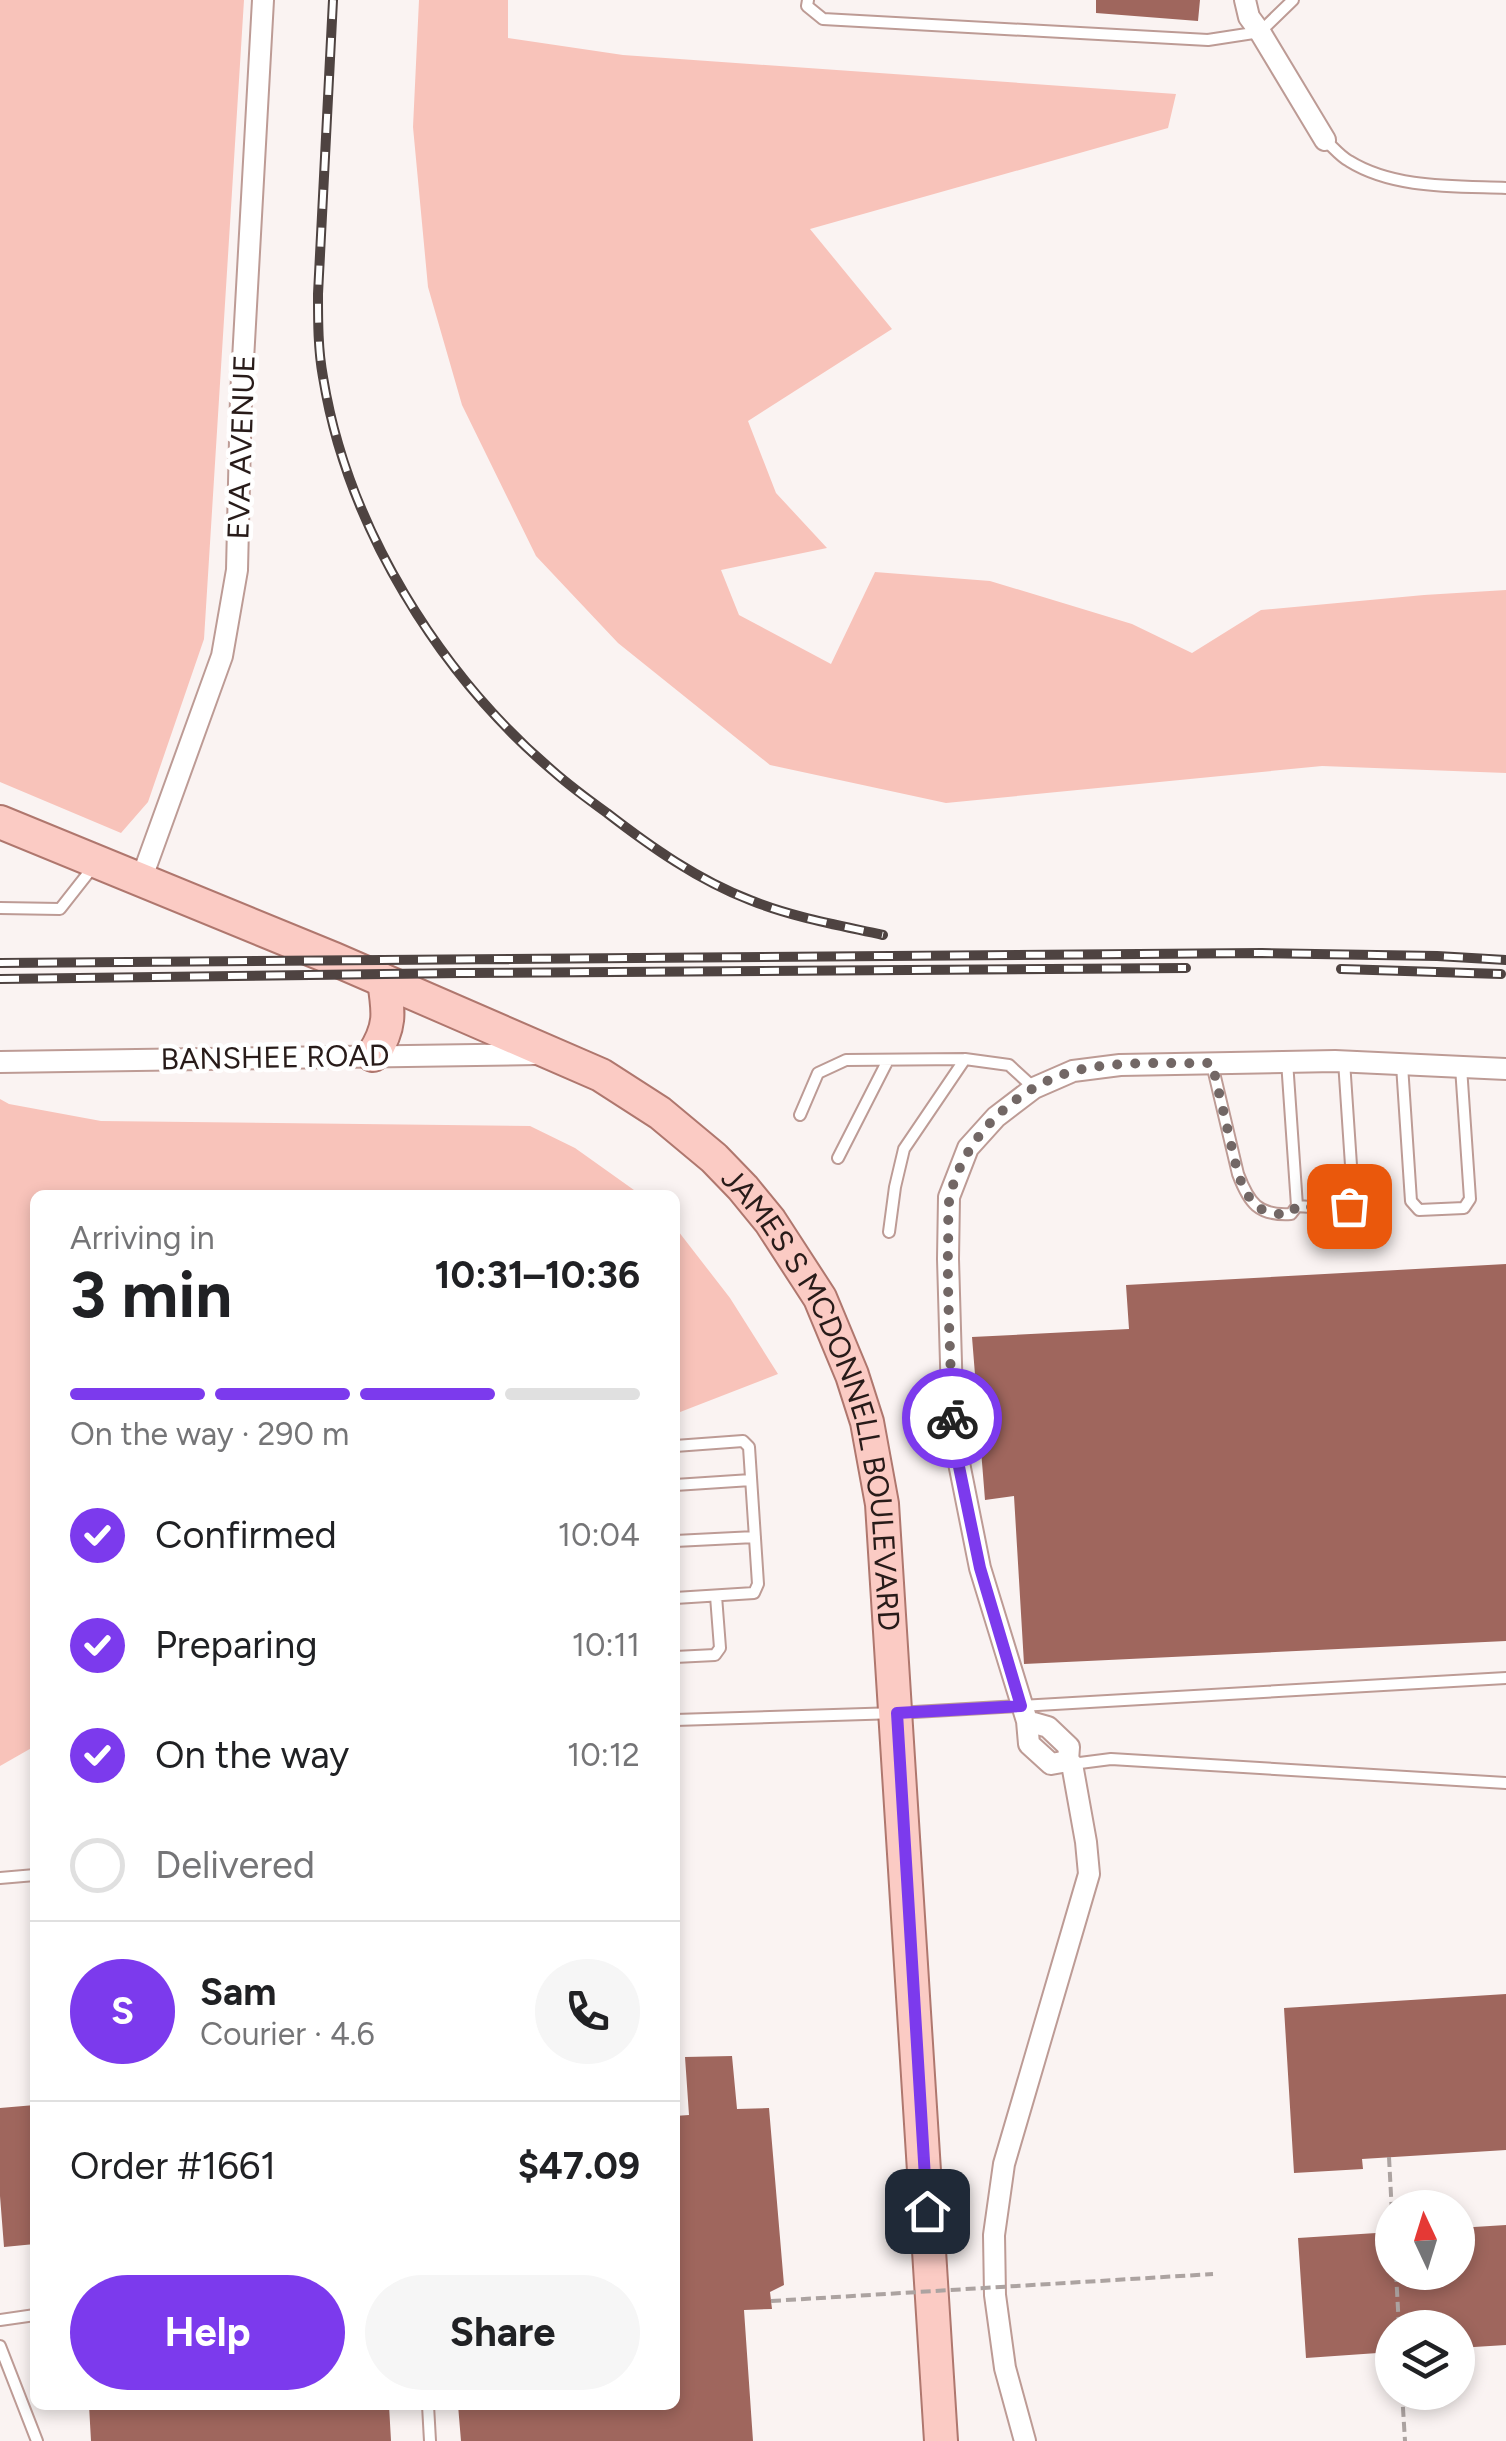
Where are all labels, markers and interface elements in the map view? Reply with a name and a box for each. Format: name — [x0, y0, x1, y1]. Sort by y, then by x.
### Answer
street label: EVA AVENUE — [219, 354, 263, 540]
street label: BANSHEE ROAD — [160, 1037, 390, 1077]
street label: JAMES S MCDONNELL BOULEVARD — [714, 1159, 908, 1632]
pin — [1307, 1164, 1392, 1249]
icon: bag — [1322, 1179, 1377, 1234]
text: Arriving in — [70, 1219, 215, 1257]
text: 10:31–10:36 — [435, 1252, 640, 1298]
text: 3 min — [70, 1255, 232, 1333]
courier — [902, 1368, 1002, 1468]
icon: bike — [925, 1391, 980, 1446]
text: On the way · 290 m — [70, 1415, 349, 1453]
icon: check — [70, 1508, 125, 1563]
text: Confirmed — [155, 1512, 337, 1558]
text: 10:04 — [558, 1516, 640, 1554]
icon: check — [70, 1618, 125, 1673]
text: Preparing — [155, 1622, 317, 1668]
text: 10:11 — [572, 1626, 640, 1664]
icon: check — [70, 1728, 125, 1783]
text: On the way — [155, 1732, 349, 1778]
text: 10:12 — [567, 1736, 640, 1774]
text: Delivered — [155, 1842, 315, 1888]
button: phone — [535, 1959, 640, 2064]
text: Sam — [200, 1969, 276, 2015]
text: S — [111, 1988, 134, 2034]
text: Courier · 4.6 — [200, 2015, 375, 2053]
text: Order #1661 — [70, 2143, 276, 2189]
text: $47.09 — [518, 2143, 640, 2189]
pin — [885, 2169, 970, 2254]
icon: home — [900, 2184, 955, 2239]
north arrow — [1375, 2190, 1475, 2290]
map controls — [1375, 2190, 1475, 2410]
button: Help — [70, 2275, 345, 2390]
button: Share — [365, 2275, 640, 2390]
button: layers — [1375, 2310, 1475, 2410]

